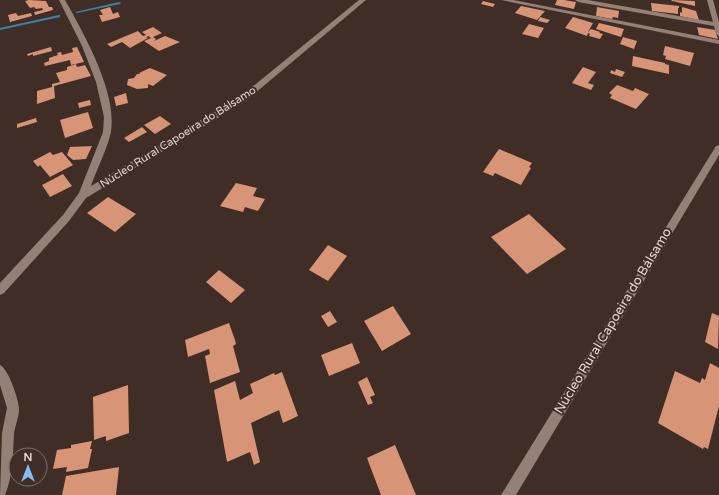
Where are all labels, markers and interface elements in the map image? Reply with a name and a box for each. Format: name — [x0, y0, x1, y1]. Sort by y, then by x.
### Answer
street label: Núcleo Rural Capoeira do Bálsamo — [98, 83, 259, 191]
street label: Núcleo Rural Capoeira do Bálsamo — [551, 225, 675, 417]
north arrow — [8, 447, 48, 487]
text: N — [24, 451, 32, 464]

